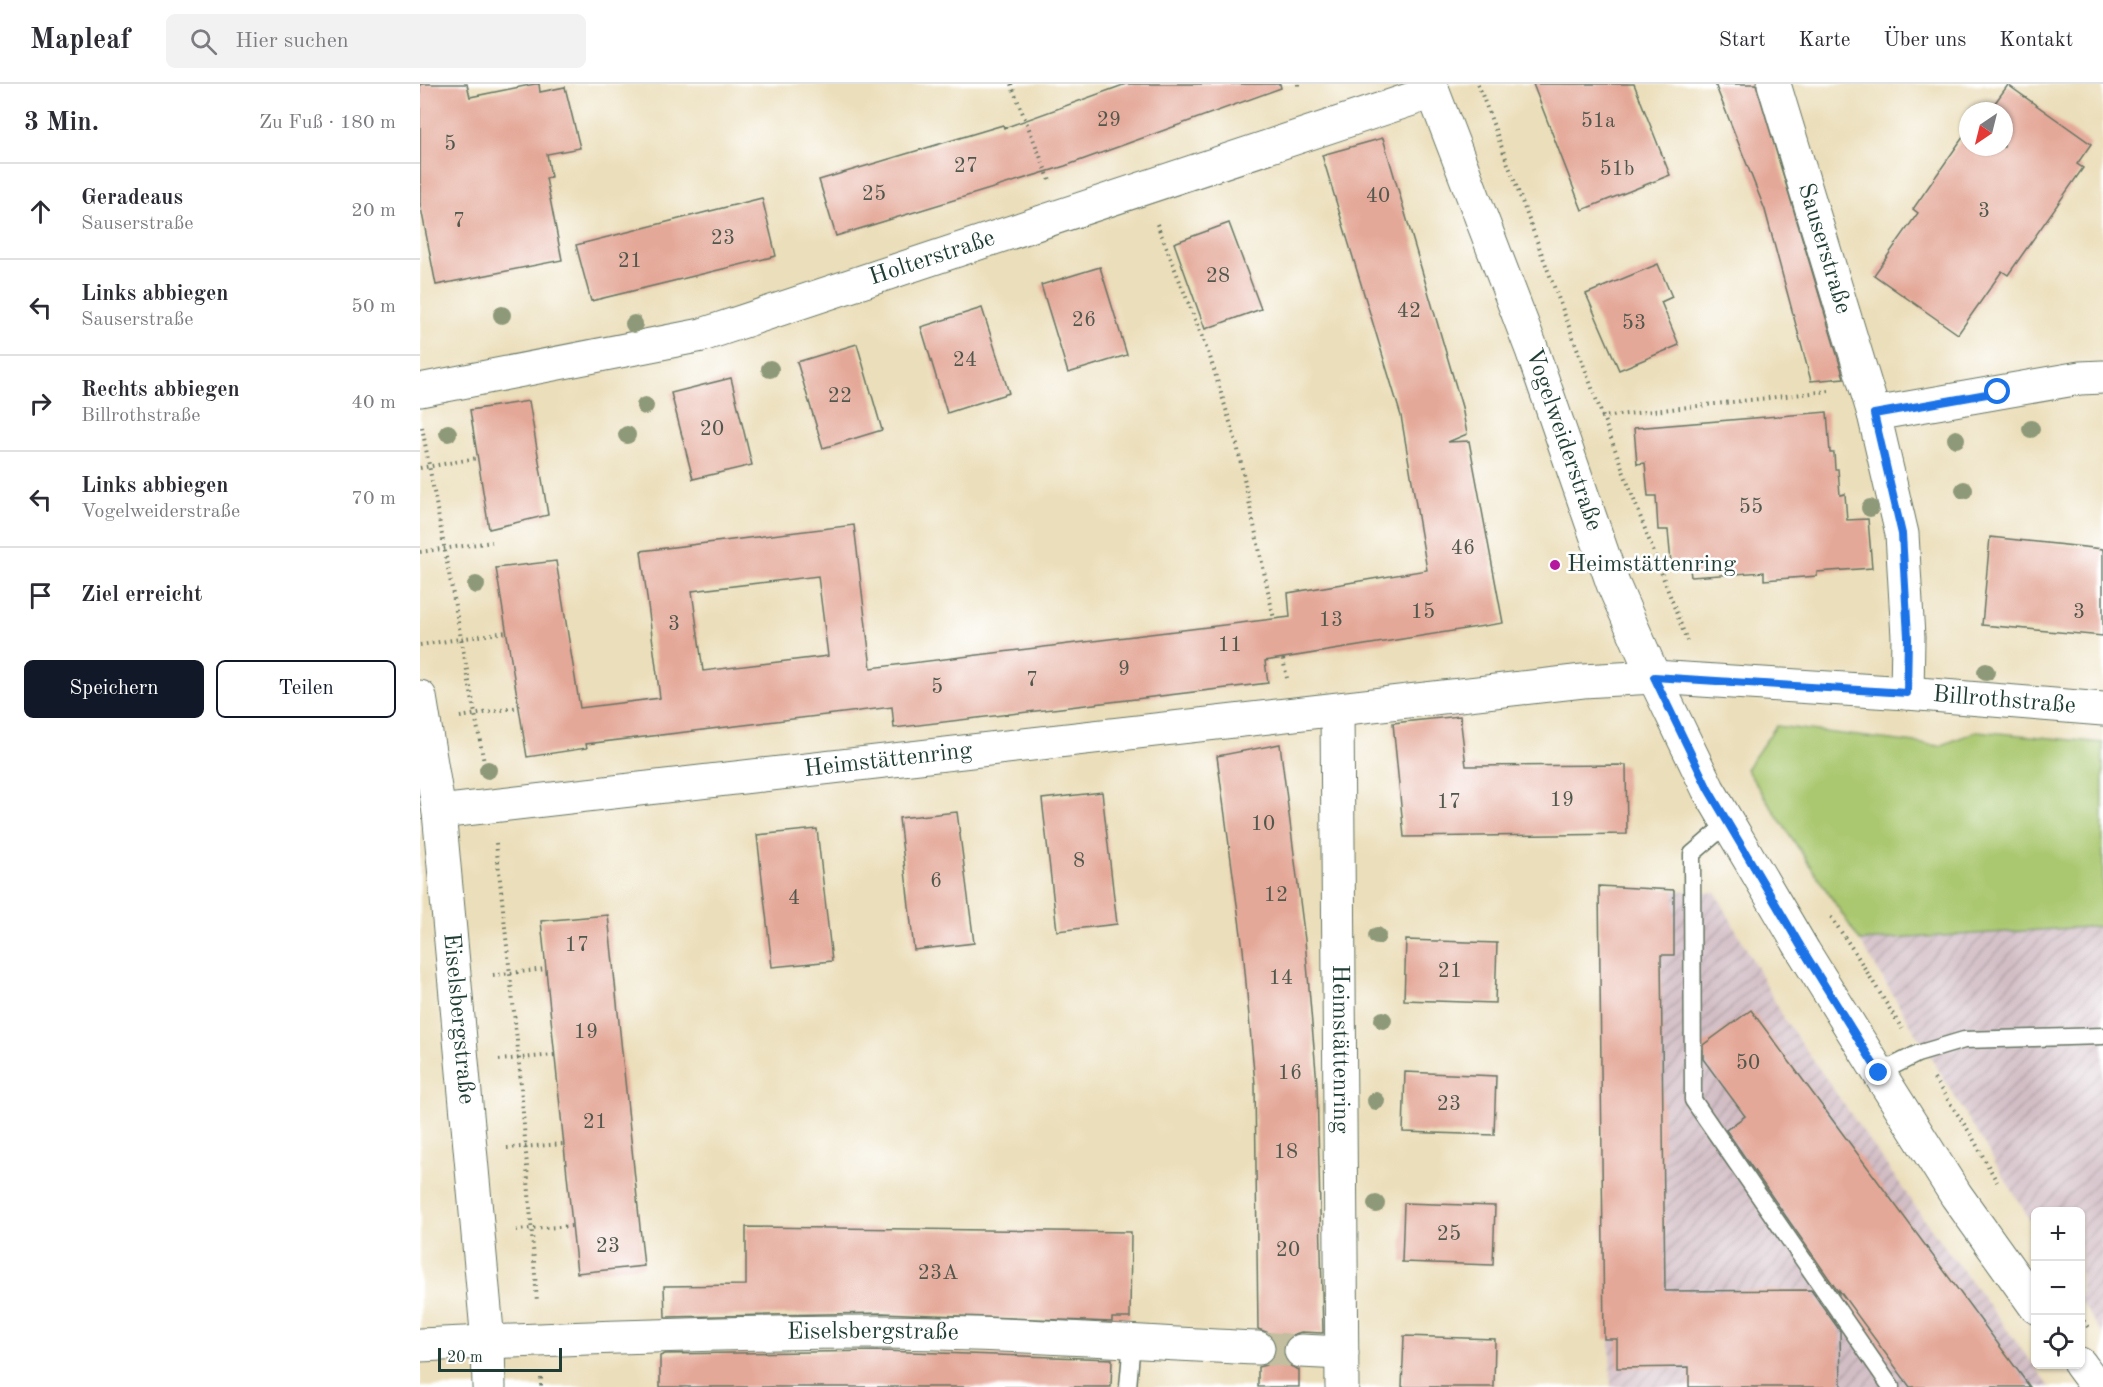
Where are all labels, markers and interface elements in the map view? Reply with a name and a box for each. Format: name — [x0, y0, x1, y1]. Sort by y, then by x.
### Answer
search box — [166, 14, 586, 68]
icon: search — [187, 25, 220, 58]
text: Mapleaf — [30, 27, 130, 55]
text: Hier suchen — [235, 30, 349, 52]
text: Start — [1719, 30, 1766, 51]
text: Karte — [1799, 30, 1850, 51]
text: Über uns — [1883, 30, 1966, 51]
text: Kontakt — [1999, 30, 2073, 51]
north arrow — [1959, 102, 2013, 156]
text: 3 Min. — [24, 110, 99, 136]
house number: 29 — [1097, 110, 1121, 131]
house number: 51a — [1581, 111, 1615, 132]
text: Zu Fuß · 180 m — [259, 113, 396, 133]
house number: 5 — [444, 134, 456, 155]
house number: 27 — [954, 156, 978, 177]
house number: 51b — [1599, 159, 1635, 180]
street label: Sauserstraße — [1793, 180, 1855, 317]
house number: 25 — [862, 184, 886, 205]
house number: 40 — [1366, 186, 1390, 207]
text: Geradeaus — [81, 187, 183, 209]
icon: ahead — [24, 195, 57, 228]
text: 20 m — [351, 201, 396, 221]
house number: 3 — [1978, 201, 1990, 222]
house number: 7 — [453, 211, 465, 232]
text: Sauserstraße — [81, 214, 194, 234]
street label: Holterstraße — [866, 226, 998, 290]
house number: 23 — [711, 228, 735, 249]
house number: 21 — [618, 251, 642, 272]
house number: 28 — [1206, 266, 1230, 287]
text: Links abbiegen — [81, 283, 229, 305]
icon: left — [24, 291, 57, 324]
text: 50 m — [351, 297, 396, 317]
house number: 42 — [1397, 301, 1421, 322]
text: Sauserstraße — [81, 310, 194, 330]
house number: 26 — [1072, 310, 1096, 331]
house number: 53 — [1622, 313, 1646, 334]
street label: Vogelweiderstraße — [1520, 346, 1606, 534]
house number: 24 — [953, 350, 977, 371]
route start — [1984, 378, 2010, 404]
text: Rechts abbiegen — [81, 379, 240, 401]
house number: 22 — [828, 386, 852, 407]
icon: right — [24, 387, 57, 420]
text: 40 m — [351, 393, 396, 413]
text: Billrothstraße — [81, 406, 200, 426]
house number: 20 — [700, 419, 724, 440]
text: Links abbiegen — [81, 475, 229, 497]
icon: left — [24, 483, 57, 516]
text: 70 m — [351, 489, 396, 509]
house number: 55 — [1739, 497, 1763, 518]
text: Vogelweiderstraße — [81, 502, 240, 522]
house number: 46 — [1451, 538, 1475, 559]
place label: Heimstättenring — [1567, 553, 1736, 577]
marker: Heimstättenring — [1548, 558, 1562, 572]
icon: arrive — [24, 579, 57, 612]
text: Ziel erreicht — [81, 584, 202, 606]
house number: 15 — [1411, 602, 1435, 623]
house number: 3 — [2073, 602, 2085, 623]
house number: 13 — [1319, 610, 1343, 631]
house number: 3 — [668, 614, 680, 635]
house number: 11 — [1218, 635, 1242, 656]
house number: 9 — [1118, 659, 1130, 680]
button: Speichern — [24, 660, 204, 718]
button: Teilen — [216, 660, 396, 718]
house number: 7 — [1026, 670, 1038, 691]
house number: 5 — [931, 677, 943, 698]
street label: Billrothstraße — [1932, 683, 2077, 719]
street label: Heimstättenring — [803, 739, 974, 782]
house number: 19 — [1550, 790, 1574, 811]
house number: 17 — [1437, 792, 1461, 813]
house number: 10 — [1251, 814, 1275, 835]
house number: 8 — [1073, 851, 1085, 872]
house number: 6 — [930, 871, 942, 892]
house number: 12 — [1264, 885, 1288, 906]
house number: 4 — [788, 888, 800, 909]
street label: Eiselsbergstraße — [438, 932, 478, 1105]
house number: 17 — [565, 935, 589, 956]
house number: 21 — [1438, 961, 1462, 982]
street label: Heimstättenring — [1327, 964, 1352, 1134]
house number: 14 — [1269, 968, 1293, 989]
house number: 19 — [574, 1022, 598, 1043]
house number: 50 — [1736, 1053, 1760, 1074]
route end — [1865, 1059, 1891, 1085]
house number: 16 — [1278, 1063, 1302, 1084]
house number: 23 — [1437, 1094, 1461, 1115]
house number: 21 — [583, 1112, 607, 1133]
house number: 18 — [1274, 1142, 1298, 1163]
map controls — [2031, 1207, 2085, 1369]
button: + — [2031, 1207, 2085, 1261]
house number: 25 — [1437, 1224, 1461, 1245]
house number: 23 — [596, 1236, 620, 1257]
house number: 20 — [1276, 1240, 1300, 1261]
button: − — [2031, 1261, 2085, 1315]
house number: 23A — [918, 1263, 958, 1284]
button: locate — [2031, 1315, 2085, 1369]
street label: Eiselsbergstraße — [787, 1320, 959, 1345]
scale bar — [438, 1345, 562, 1372]
text: 20 m — [447, 1350, 483, 1366]

